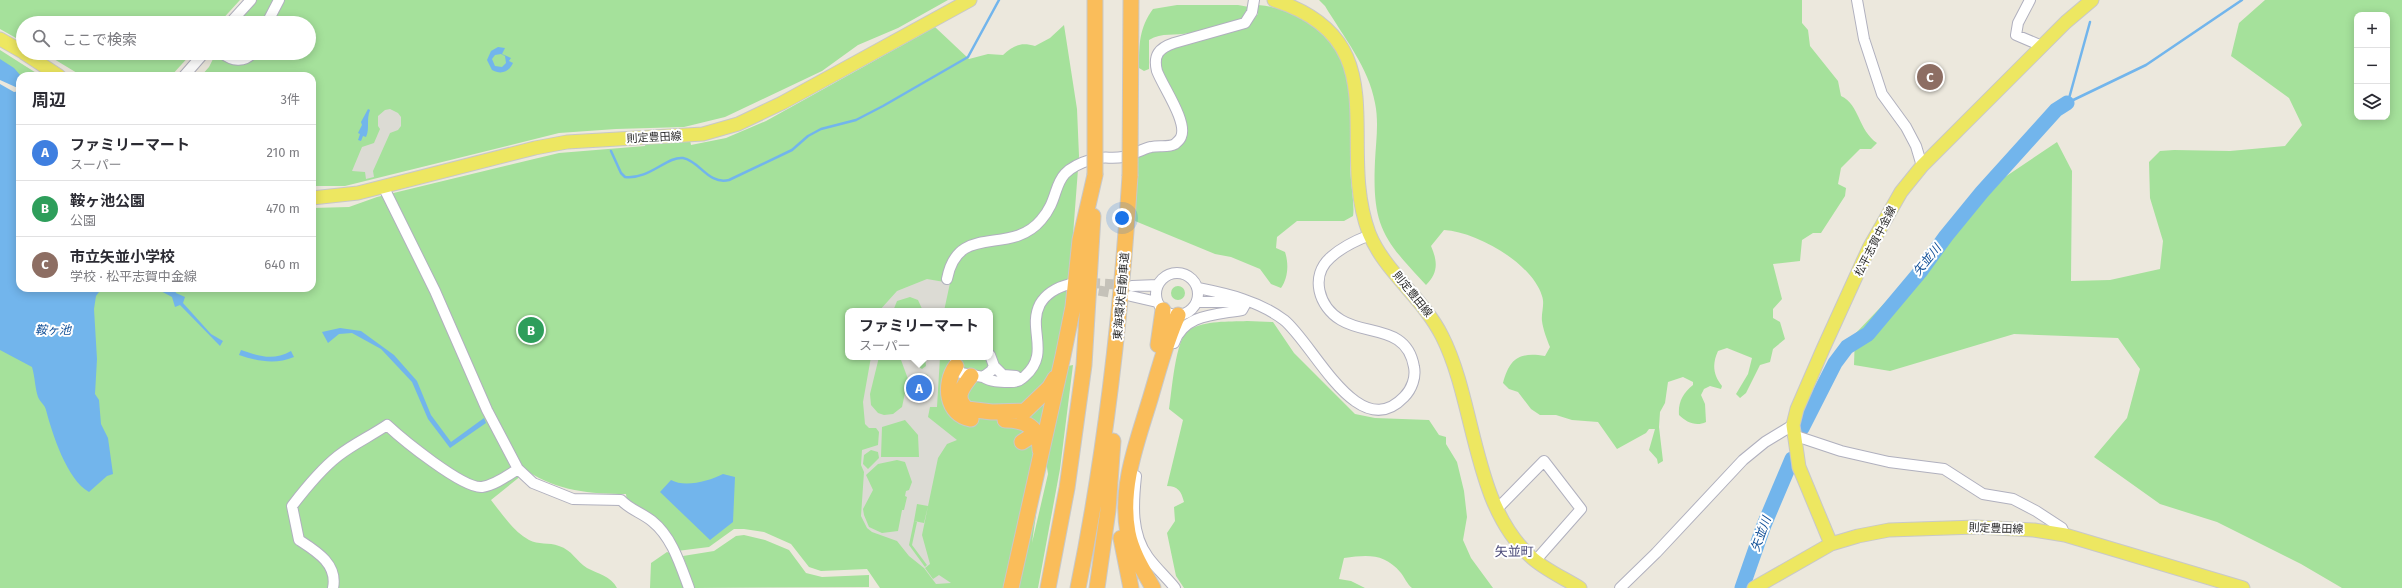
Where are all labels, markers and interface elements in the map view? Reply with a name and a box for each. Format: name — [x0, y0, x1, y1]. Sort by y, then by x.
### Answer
map controls — [2354, 12, 2390, 120]
button: + — [2354, 12, 2390, 48]
search box — [16, 16, 316, 60]
icon: search — [30, 27, 52, 49]
text: ここで検索 — [62, 31, 137, 49]
button: − — [2354, 48, 2390, 84]
pin: C — [1917, 62, 1943, 92]
button: layers — [2354, 84, 2390, 120]
text: 周辺 — [32, 90, 66, 111]
text: 3件 — [281, 92, 300, 107]
street label: 則定豊田線 — [626, 130, 682, 145]
text: ファミリーマート — [70, 136, 190, 154]
text: A — [41, 145, 49, 160]
text: 210 m — [266, 145, 300, 160]
text: スーパー — [70, 157, 122, 172]
text: 鞍ヶ池公園 — [70, 192, 145, 210]
text: B — [41, 201, 49, 216]
text: 470 m — [266, 201, 300, 216]
street label: 松平志賀中金線 — [1852, 204, 1899, 278]
your location — [1112, 208, 1132, 228]
text: 公園 — [70, 213, 96, 228]
water label: 矢並川 — [1910, 240, 1945, 278]
text: 市立矢並小学校 — [70, 248, 175, 266]
street label: 東海環状自動車道 — [1111, 252, 1132, 340]
text: C — [41, 257, 49, 272]
text: 640 m — [264, 257, 300, 272]
text: 学校 · 松平志賀中金線 — [70, 269, 197, 284]
street label: 則定豊田線 — [1390, 269, 1435, 320]
popup — [845, 308, 993, 360]
pin: B — [518, 315, 544, 345]
text: ファミリーマート — [859, 317, 979, 335]
water label: 鞍ヶ池 — [35, 323, 72, 337]
text: スーパー — [859, 338, 911, 353]
pin: A — [906, 373, 932, 403]
water label: 矢並川 — [1748, 513, 1774, 553]
street label: 則定豊田線 — [1968, 521, 2024, 536]
district label: 矢並町 — [1494, 544, 1534, 559]

